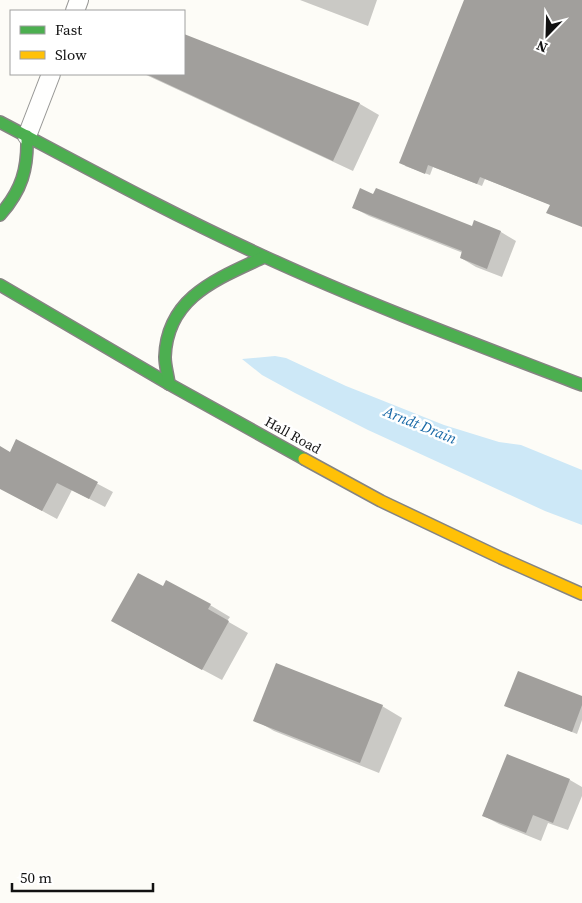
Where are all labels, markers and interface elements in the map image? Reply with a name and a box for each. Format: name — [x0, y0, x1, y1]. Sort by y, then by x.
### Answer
legend — [10, 10, 185, 75]
north arrow — [522, 10, 572, 60]
text: Fast — [55, 19, 82, 40]
text: N — [533, 36, 551, 58]
text: Slow — [55, 44, 87, 65]
water label: Arndt Drain — [380, 400, 460, 449]
street label: Hall Road — [261, 411, 325, 459]
scale bar — [12, 860, 154, 892]
text: 50 m — [20, 867, 52, 888]

